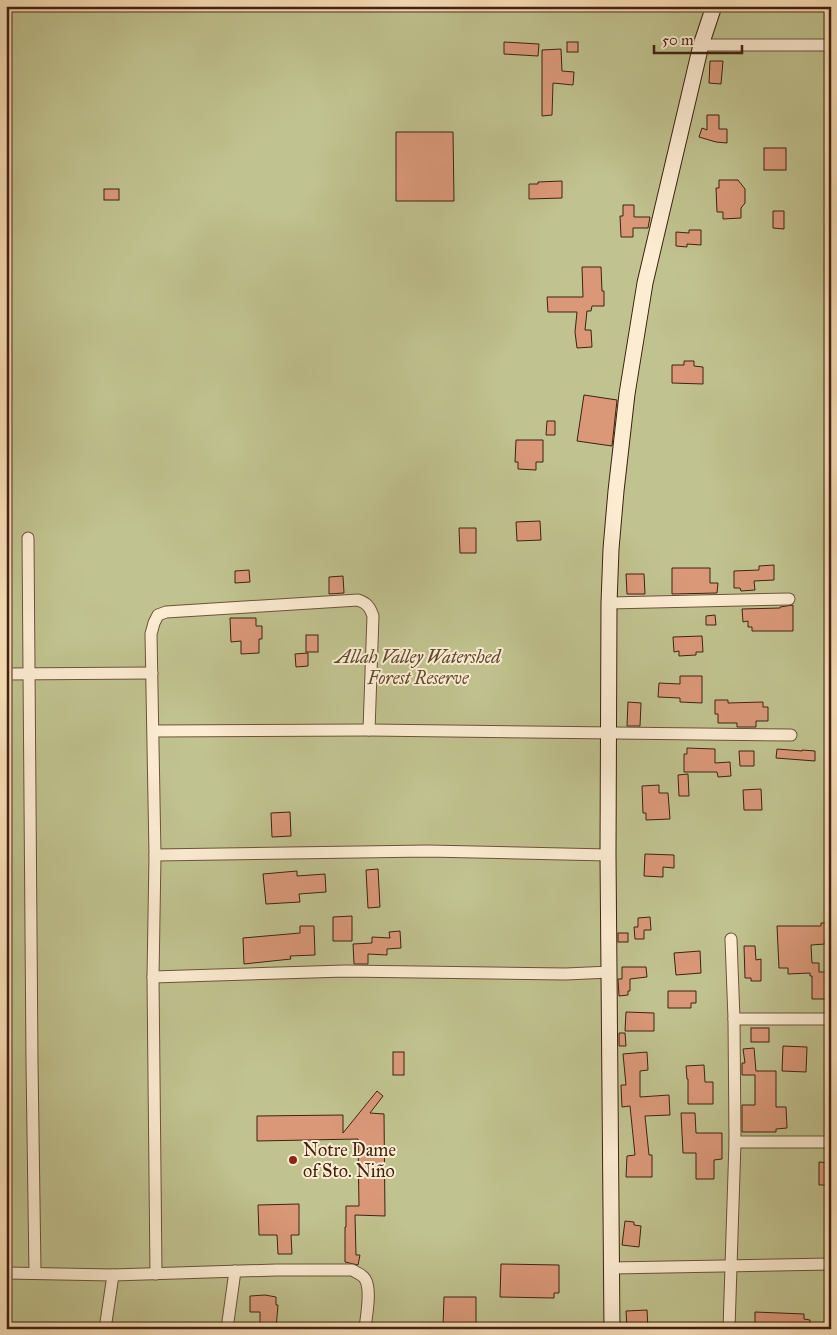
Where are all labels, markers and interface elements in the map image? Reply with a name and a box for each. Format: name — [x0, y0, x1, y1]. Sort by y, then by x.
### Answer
scale bar — [654, 22, 742, 54]
text: 50 m — [662, 31, 694, 49]
park label: Allah Valley Watershed Forest Reserve — [333, 646, 502, 689]
place label: Notre Dame of Sto. Niño — [303, 1139, 396, 1182]
marker: Notre Dame of Sto. Niño — [287, 1154, 299, 1166]

